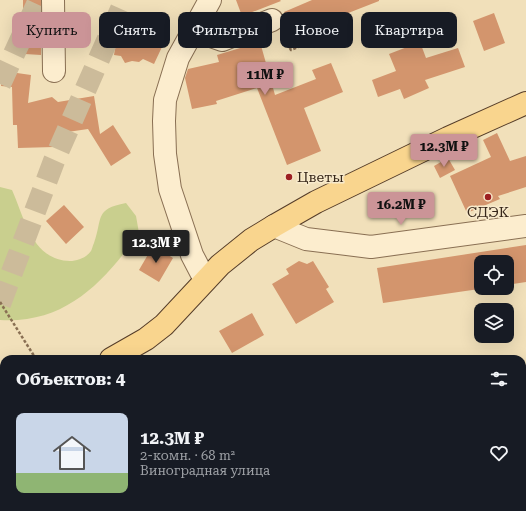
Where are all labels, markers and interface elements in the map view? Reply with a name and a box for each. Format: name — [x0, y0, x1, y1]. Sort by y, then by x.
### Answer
chip: Купить — [12, 12, 91, 48]
chip: Снять — [99, 12, 170, 48]
chip: Фильтры — [178, 12, 272, 48]
chip: Новое — [280, 12, 353, 48]
chip: Квартира — [361, 12, 457, 48]
pin: 11M ₽ — [237, 62, 293, 96]
text: 11M ₽ — [246, 67, 284, 82]
pin: 12.3M ₽ — [407, 134, 481, 168]
text: 12.3M ₽ — [419, 139, 469, 154]
place label: Цветы — [297, 169, 344, 185]
marker: Цветы — [284, 172, 294, 182]
pin: 16.2M ₽ — [364, 192, 438, 226]
marker: СДЭК — [483, 192, 493, 202]
text: 16.2M ₽ — [376, 197, 426, 212]
place label: СДЭК — [467, 204, 509, 220]
pin: 12.3M ₽ — [119, 230, 193, 264]
text: 12.3M ₽ — [131, 235, 181, 250]
map controls — [474, 255, 514, 343]
button: locate — [474, 255, 514, 295]
button: layers — [474, 303, 514, 343]
icon: filters — [488, 368, 510, 390]
text: Объектов: 4 — [16, 369, 125, 389]
text: 12.3M ₽ — [140, 428, 204, 448]
icon: home — [48, 429, 96, 477]
icon: heart — [488, 442, 510, 464]
text: 2-комн. · 68 m² — [140, 448, 235, 463]
text: Виноградная улица — [140, 463, 270, 478]

